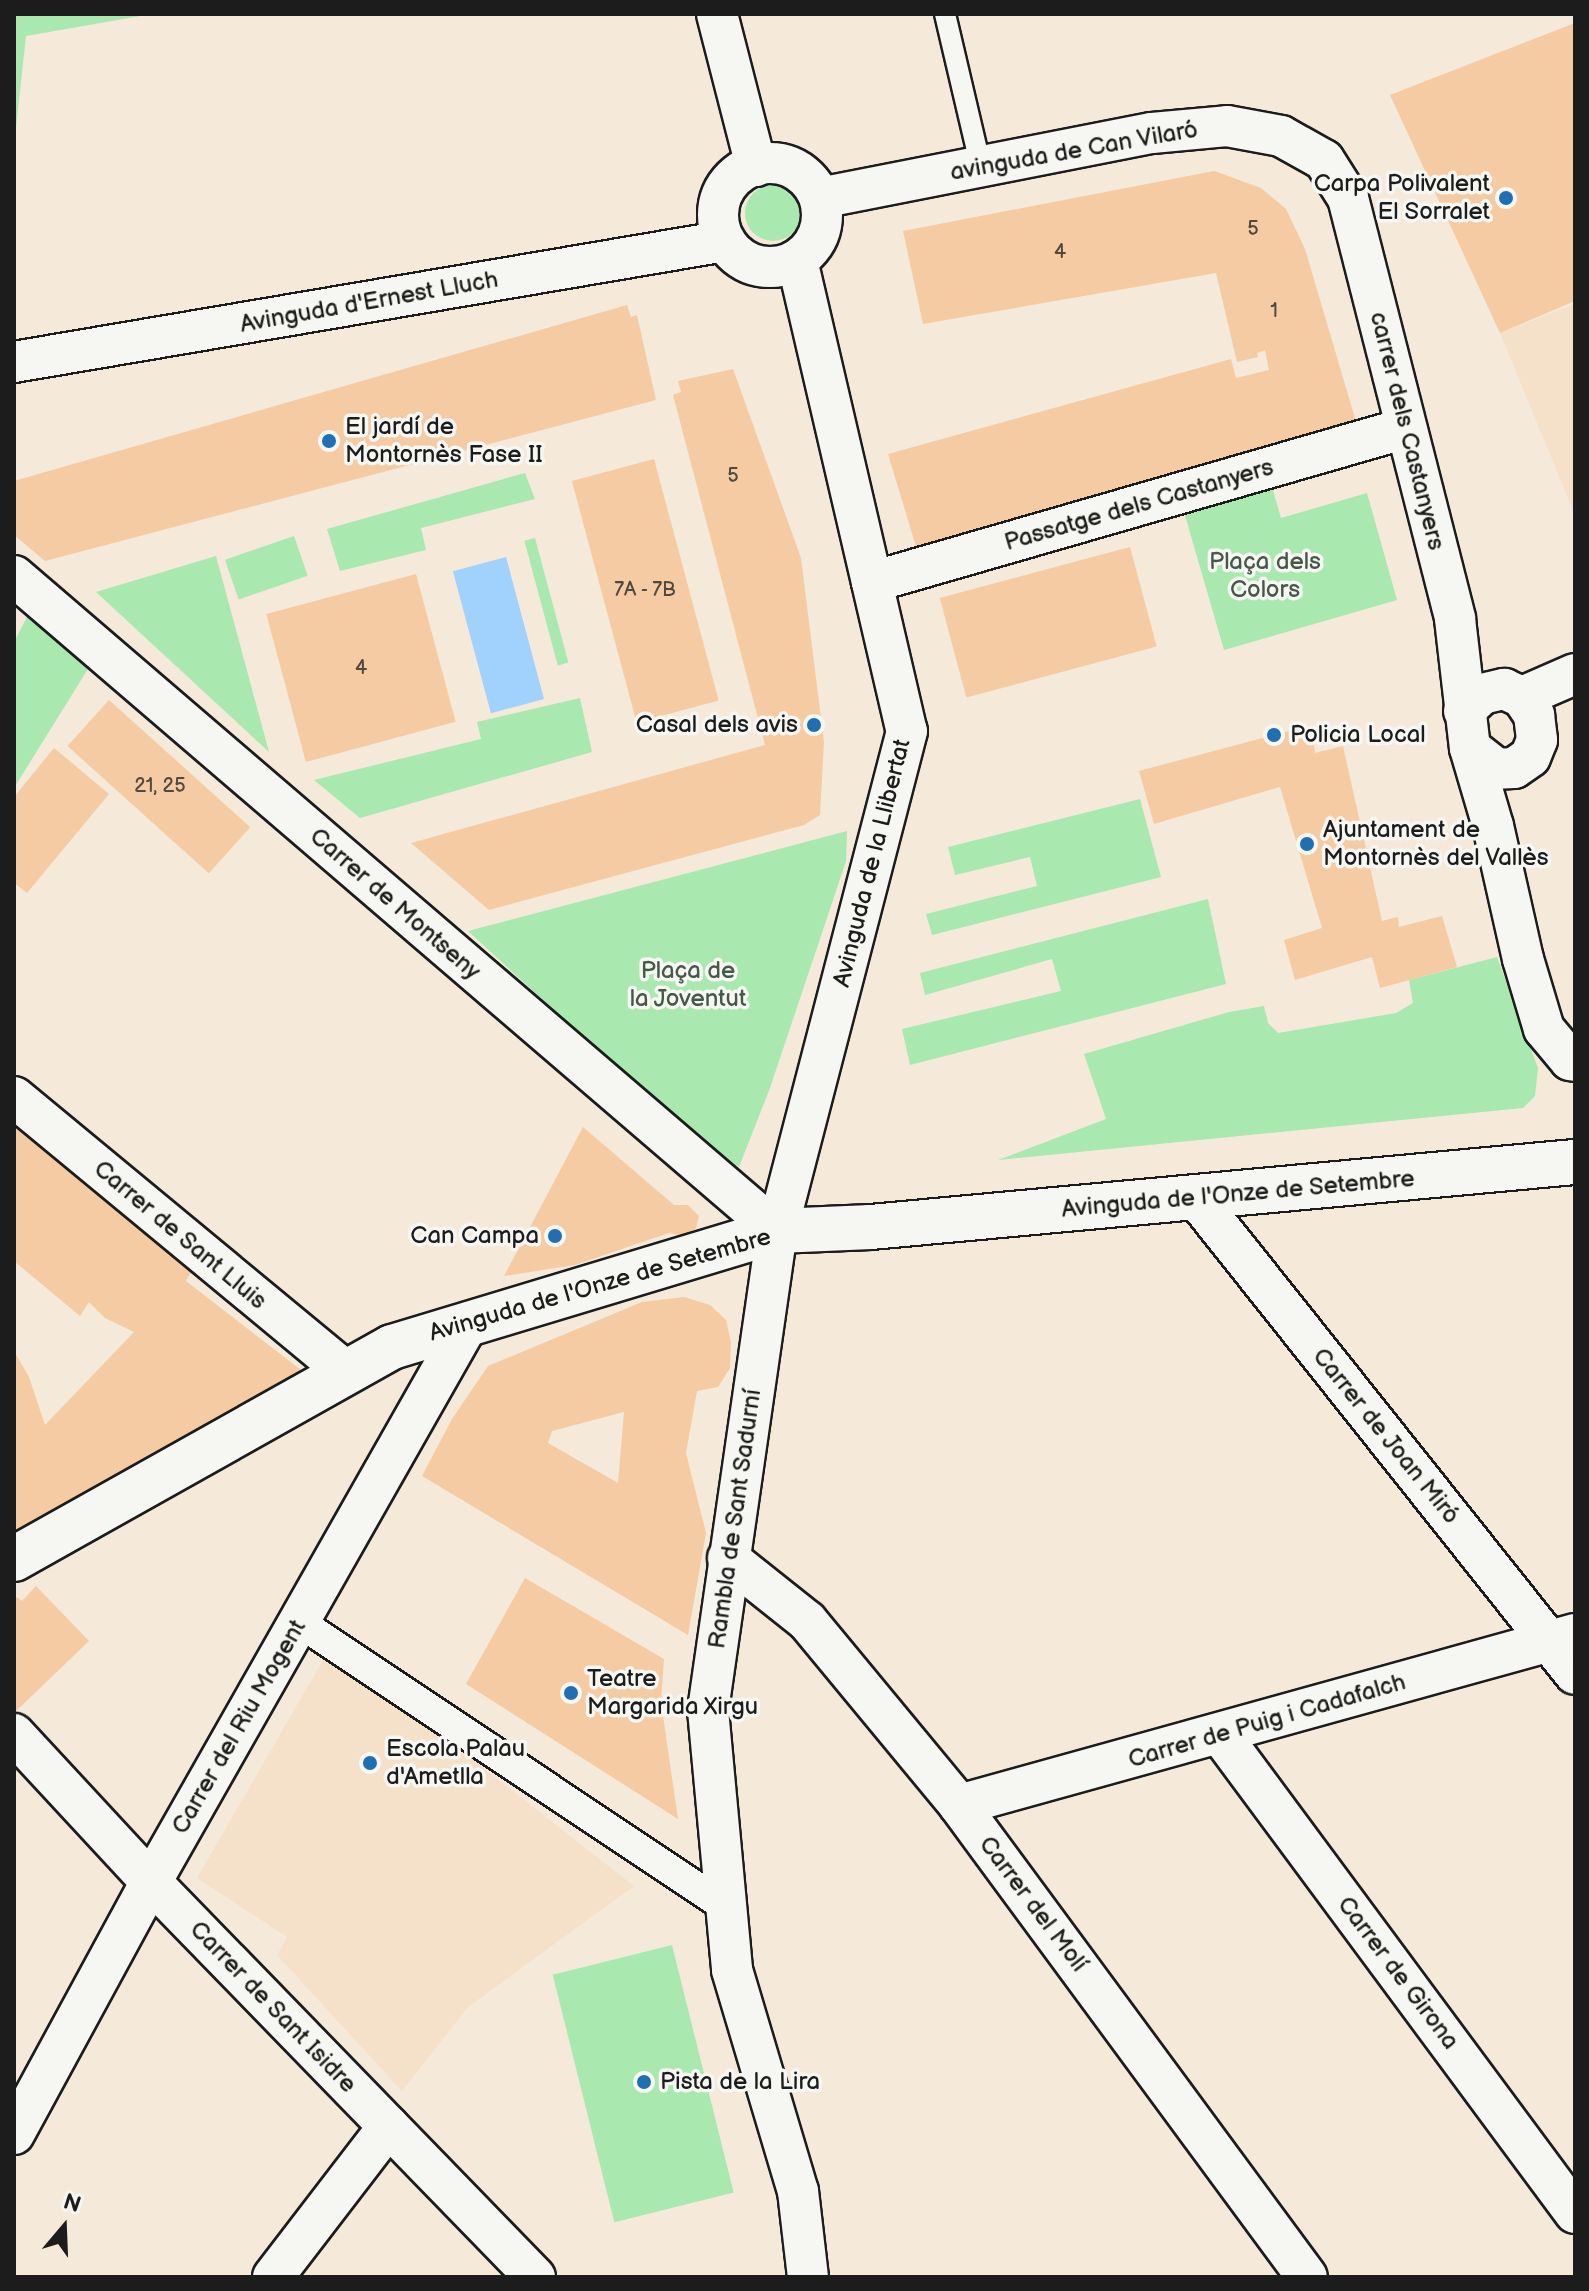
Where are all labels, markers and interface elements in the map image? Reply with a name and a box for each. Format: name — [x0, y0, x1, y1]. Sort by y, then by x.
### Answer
street label: avinguda de Can Vilaró — [948, 115, 1200, 187]
place label: Carpa Polivalent El Sorralet — [1314, 170, 1490, 226]
marker: Carpa Polivalent El Sorralet — [1497, 189, 1515, 207]
house number: 5 — [1247, 217, 1259, 241]
house number: 4 — [1054, 240, 1066, 264]
street label: Avinguda d'Ernest Lluch — [238, 265, 500, 339]
house number: 1 — [1270, 299, 1278, 323]
street label: carrer dels Castanyers — [1363, 309, 1451, 553]
place label: El jardí de Montornès Fase II — [345, 413, 543, 469]
marker: El jardí de Montornès Fase II — [320, 432, 338, 450]
street label: Passatge dels Castanyers — [1001, 453, 1277, 557]
house number: 5 — [727, 464, 739, 488]
park label: Plaça dels Colors — [1209, 548, 1321, 604]
house number: 7A - 7B — [613, 578, 677, 602]
house number: 4 — [355, 656, 367, 680]
place label: Casal dels avis — [636, 711, 798, 739]
marker: Casal dels avis — [805, 716, 823, 734]
place label: Policia Local — [1290, 721, 1426, 749]
marker: Policia Local — [1265, 726, 1283, 744]
street label: Avinguda de la Llibertat — [827, 736, 917, 990]
house number: 21, 25 — [134, 774, 186, 798]
place label: Ajuntament de Montornès del Vallès — [1323, 816, 1549, 872]
street label: Carrer de Montseny — [304, 822, 486, 986]
marker: Ajuntament de Montornès del Vallès — [1298, 835, 1316, 853]
park label: Plaça de la Joventut — [629, 957, 747, 1013]
street label: Carrer de Sant Lluis — [88, 1154, 272, 1316]
street label: Avinguda de l'Onze de Setembre — [1060, 1164, 1416, 1224]
place label: Can Campa — [410, 1222, 539, 1250]
street label: Avinguda de l'Onze de Setembre — [426, 1222, 774, 1348]
marker: Can Campa — [546, 1227, 564, 1245]
street label: Carrer de Joan Miró — [1306, 1342, 1466, 1530]
street label: Rambla de Sant Sadurní — [702, 1387, 768, 1651]
street label: Carrer del Riu Mogent — [166, 1615, 312, 1839]
place label: Teatre Margarida Xirgu — [587, 1665, 760, 1721]
street label: Carrer de Puig i Cadafalch — [1125, 1668, 1409, 1774]
marker: Teatre Margarida Xirgu — [562, 1684, 580, 1702]
place label: Escola Palau d'Ametlla — [386, 1735, 525, 1791]
marker: Escola Palau d'Ametlla — [361, 1754, 379, 1772]
street label: Carrer del Molí — [973, 1831, 1093, 1977]
street label: Carrer de Girona — [1331, 1891, 1465, 2055]
street label: Carrer de Sant Isidre — [183, 1915, 363, 2099]
place label: Pista de la Lira — [660, 2068, 820, 2096]
marker: Pista de la Lira — [635, 2073, 653, 2091]
north arrow — [24, 2187, 104, 2267]
text: N — [60, 2188, 84, 2219]

